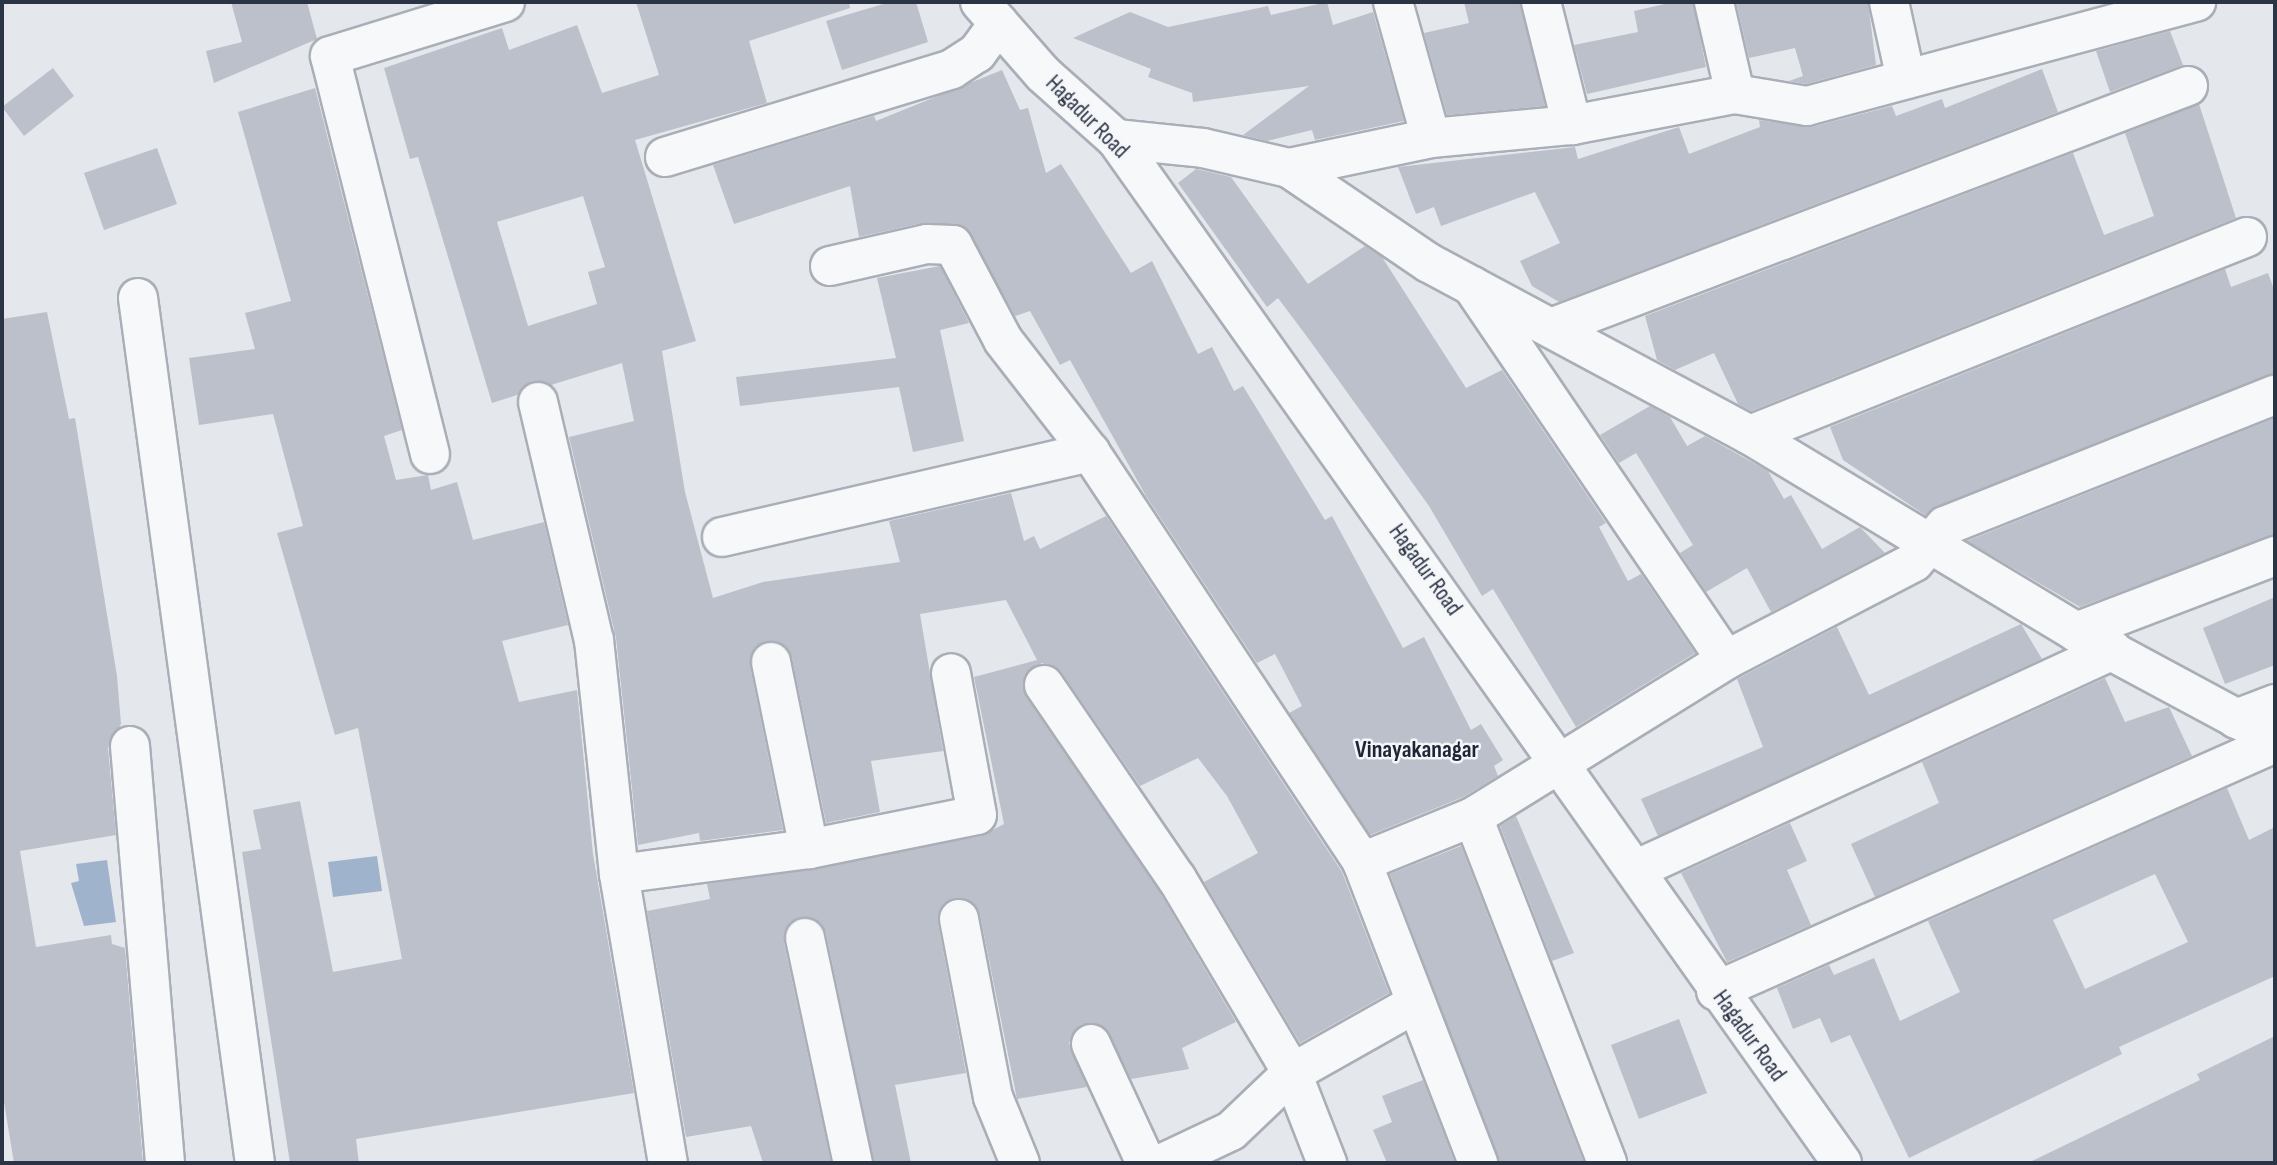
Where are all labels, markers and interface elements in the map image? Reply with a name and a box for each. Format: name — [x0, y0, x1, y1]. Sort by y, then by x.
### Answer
street label: Hagadur Road — [1040, 70, 1134, 164]
street label: Hagadur Road — [1383, 519, 1467, 621]
district label: Vinayakanagar — [1355, 736, 1479, 764]
street label: Hagadur Road — [1707, 985, 1791, 1087]

